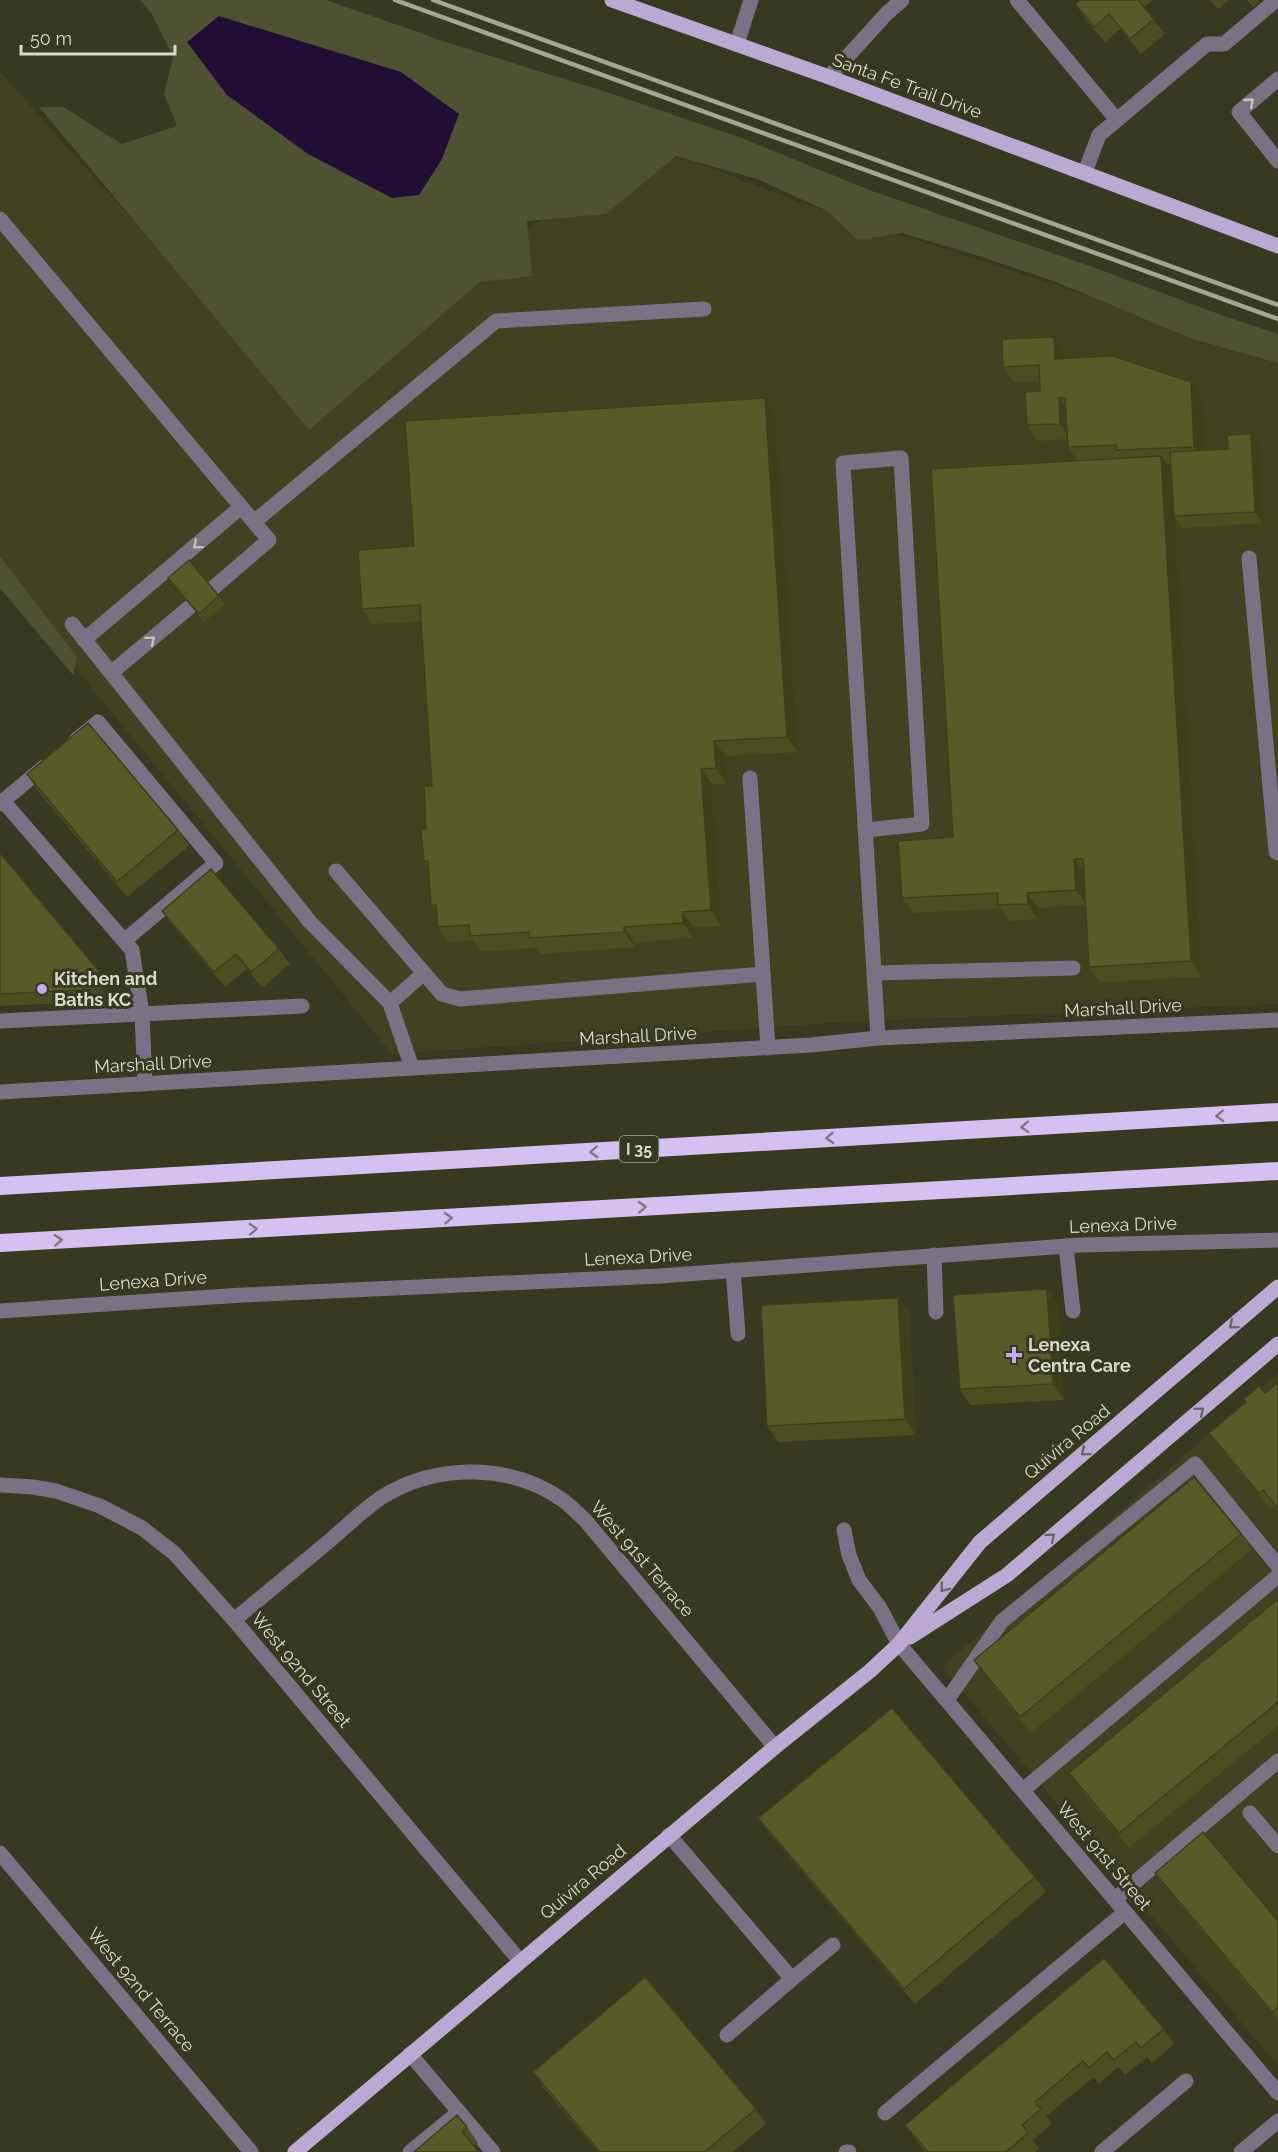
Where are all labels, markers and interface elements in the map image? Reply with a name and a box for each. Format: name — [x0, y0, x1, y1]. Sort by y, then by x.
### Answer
scale bar — [21, 18, 176, 56]
text: 50 m — [30, 28, 72, 49]
street label: Santa Fe Trail Drive — [830, 49, 985, 122]
one-way arrow — [1243, 98, 1254, 109]
one-way arrow — [193, 538, 204, 549]
one-way arrow — [144, 636, 155, 647]
place label: Kitchen and Baths KC — [54, 968, 157, 1010]
marker: Kitchen and Baths KC — [35, 982, 49, 996]
street label: Marshall Drive — [1064, 994, 1183, 1021]
street label: Marshall Drive — [579, 1022, 698, 1049]
street label: Marshall Drive — [94, 1050, 213, 1077]
one-way arrow — [1215, 1109, 1224, 1122]
one-way arrow — [1020, 1120, 1029, 1133]
one-way arrow — [826, 1131, 835, 1144]
road number: I 35 — [620, 1136, 658, 1162]
one-way arrow — [589, 1145, 598, 1158]
one-way arrow — [638, 1201, 647, 1214]
one-way arrow — [443, 1212, 452, 1225]
street label: Lenexa Drive — [1069, 1212, 1178, 1237]
one-way arrow — [249, 1223, 258, 1236]
one-way arrow — [54, 1234, 63, 1247]
street label: Lenexa Drive — [584, 1243, 693, 1270]
street label: Lenexa Drive — [98, 1266, 208, 1295]
one-way arrow — [1229, 1318, 1240, 1329]
place label: Lenexa Centra Care — [1028, 1334, 1131, 1376]
marker: Lenexa Centra Care — [1005, 1346, 1023, 1364]
street label: Quivira Road — [1020, 1400, 1114, 1484]
one-way arrow — [1193, 1407, 1204, 1418]
one-way arrow — [1081, 1445, 1092, 1456]
street label: West 91st Terrace — [586, 1496, 699, 1621]
one-way arrow — [1044, 1533, 1055, 1544]
one-way arrow — [940, 1581, 951, 1592]
street label: West 92nd Street — [247, 1608, 356, 1731]
street label: West 91st Street — [1053, 1797, 1156, 1914]
street label: Quivira Road — [536, 1840, 630, 1924]
street label: West 92nd Terrace — [83, 1923, 200, 2056]

